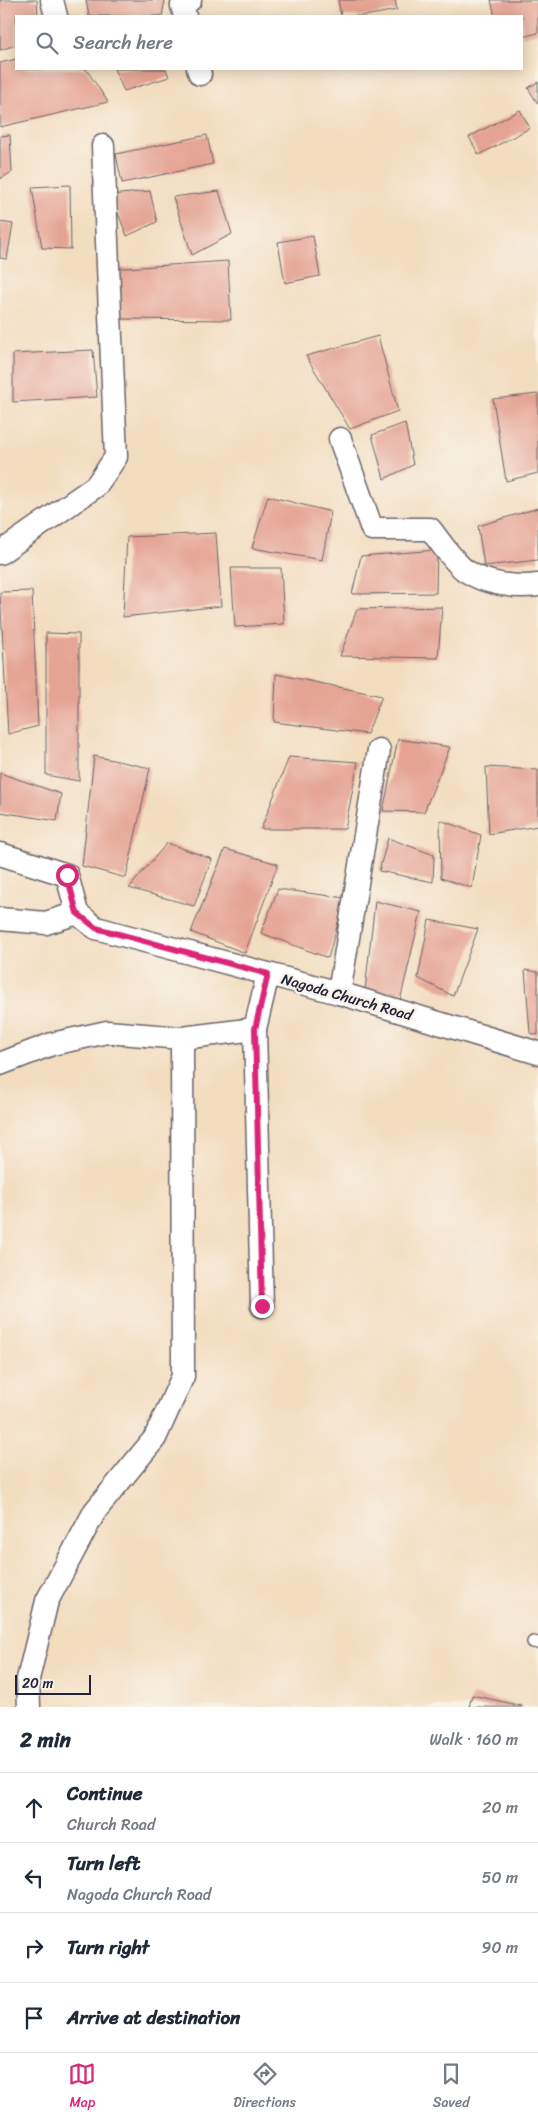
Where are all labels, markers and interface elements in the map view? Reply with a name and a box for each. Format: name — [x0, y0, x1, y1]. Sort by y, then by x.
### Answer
search box — [15, 15, 523, 70]
text: Search here — [73, 26, 173, 59]
icon: search — [33, 29, 61, 57]
route start — [56, 864, 79, 887]
street label: Nagoda Church Road — [278, 966, 417, 1028]
route end — [251, 1295, 274, 1318]
text: 20 m — [22, 1671, 53, 1696]
scale bar — [15, 1672, 91, 1695]
text: 2 min — [20, 1721, 71, 1759]
text: Walk · 160 m — [429, 1725, 518, 1754]
text: Continue — [67, 1777, 143, 1810]
text: 20 m — [482, 1793, 518, 1822]
icon: ahead — [20, 1794, 48, 1822]
text: Church Road — [67, 1810, 155, 1839]
text: Turn left — [67, 1847, 140, 1880]
text: 50 m — [482, 1863, 518, 1892]
icon: left — [20, 1864, 48, 1892]
text: Nagoda Church Road — [67, 1880, 211, 1909]
text: Turn right — [67, 1931, 149, 1964]
text: 90 m — [482, 1933, 518, 1962]
icon: right — [20, 1934, 48, 1962]
text: Arrive at destination — [67, 2001, 240, 2034]
icon: arrive — [20, 2004, 48, 2032]
tab: Map — [68, 2060, 96, 2115]
tab: Directions — [233, 2060, 296, 2115]
tab: Saved — [433, 2060, 470, 2115]

